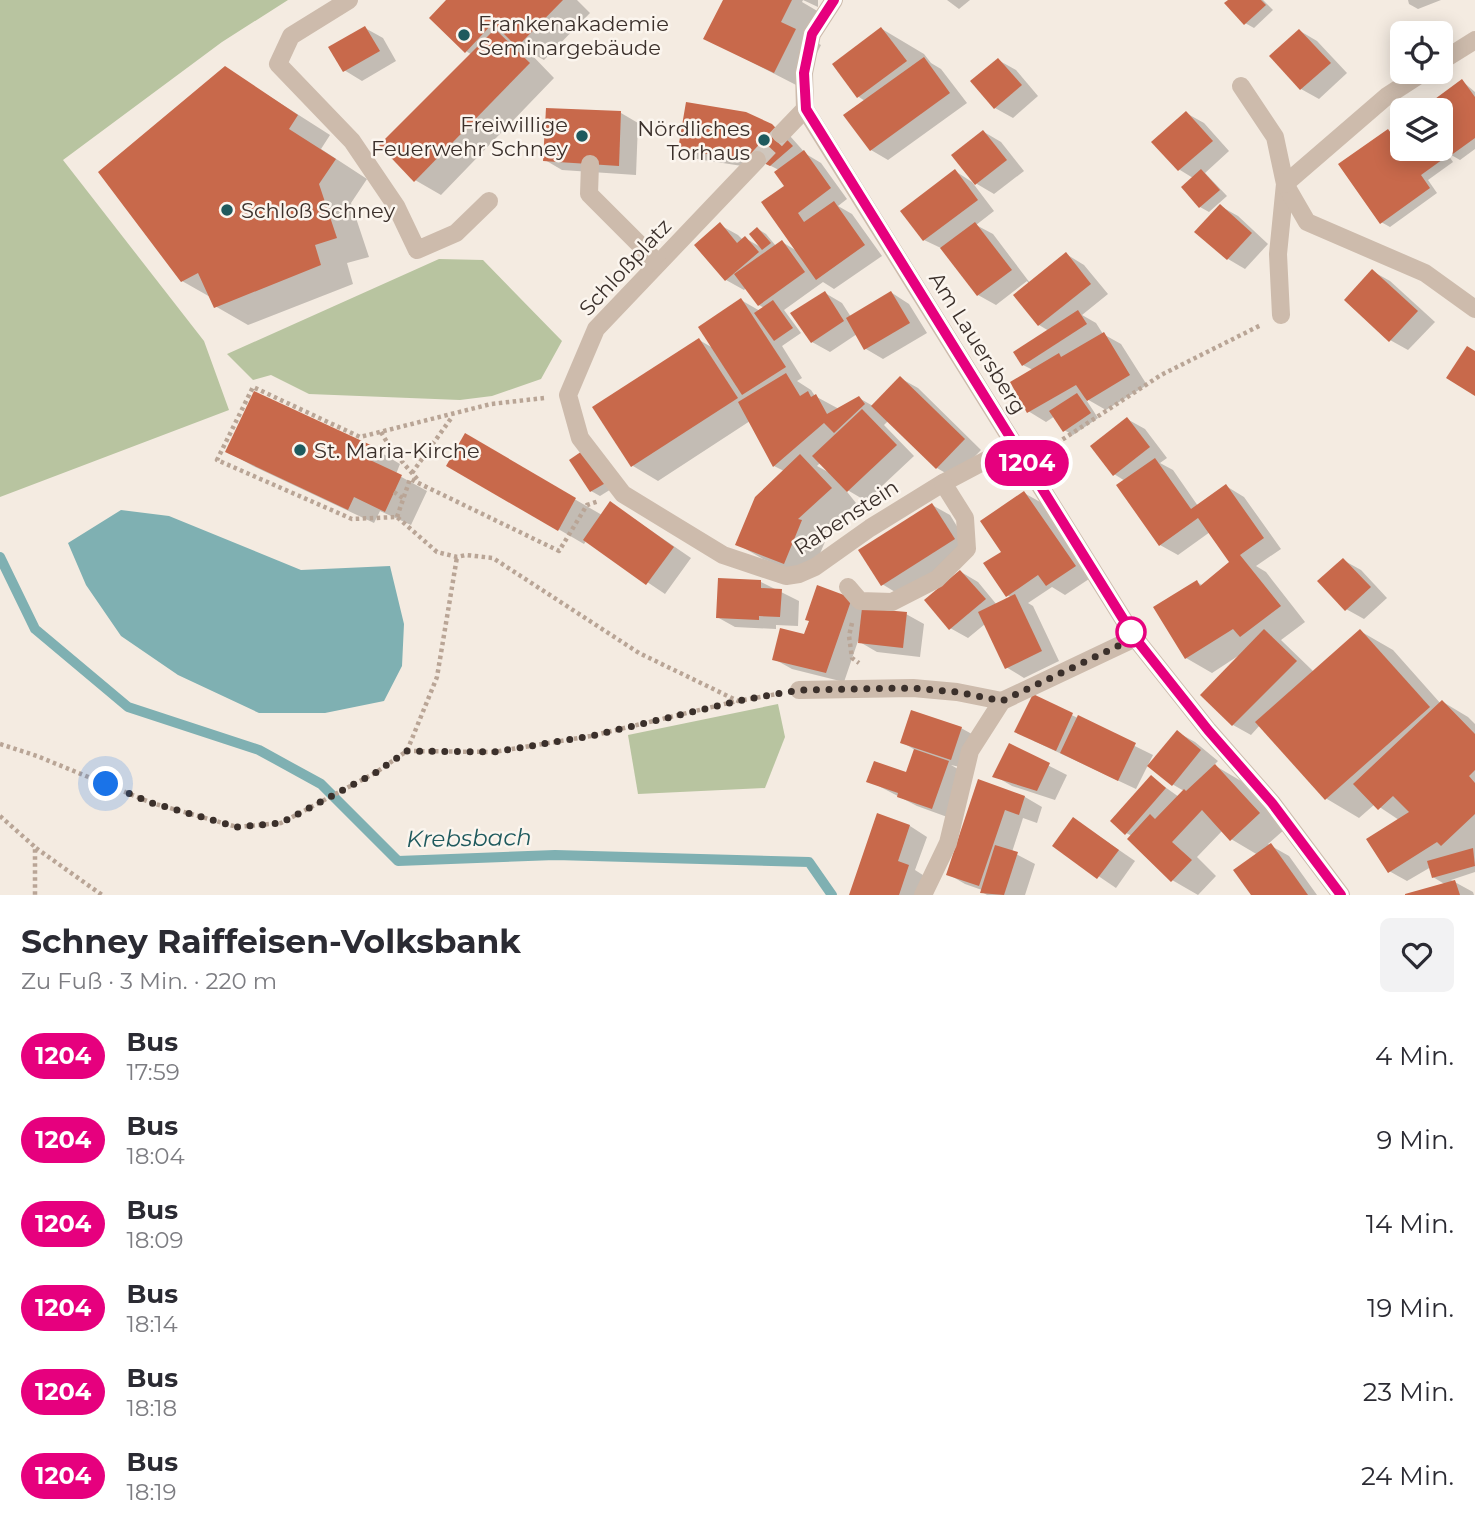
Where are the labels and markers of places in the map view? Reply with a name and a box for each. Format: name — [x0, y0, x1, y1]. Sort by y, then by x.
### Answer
place label: Frankenakademie Seminargebäude — [478, 11, 669, 60]
marker: Frankenakademie Seminargebäude — [456, 27, 472, 43]
place label: Freiwillige Feuerwehr Schney — [371, 112, 569, 161]
place label: Nördliches Torhaus — [637, 116, 750, 165]
marker: Freiwillige Feuerwehr Schney — [574, 128, 590, 144]
marker: Nördliches Torhaus — [756, 132, 772, 148]
place label: Schloß Schney — [241, 198, 396, 223]
marker: Schloß Schney — [219, 202, 235, 218]
place label: St. Maria-Kirche — [314, 438, 480, 463]
marker: St. Maria-Kirche — [292, 442, 308, 458]
unlabelled marker — [1116, 617, 1146, 647]

